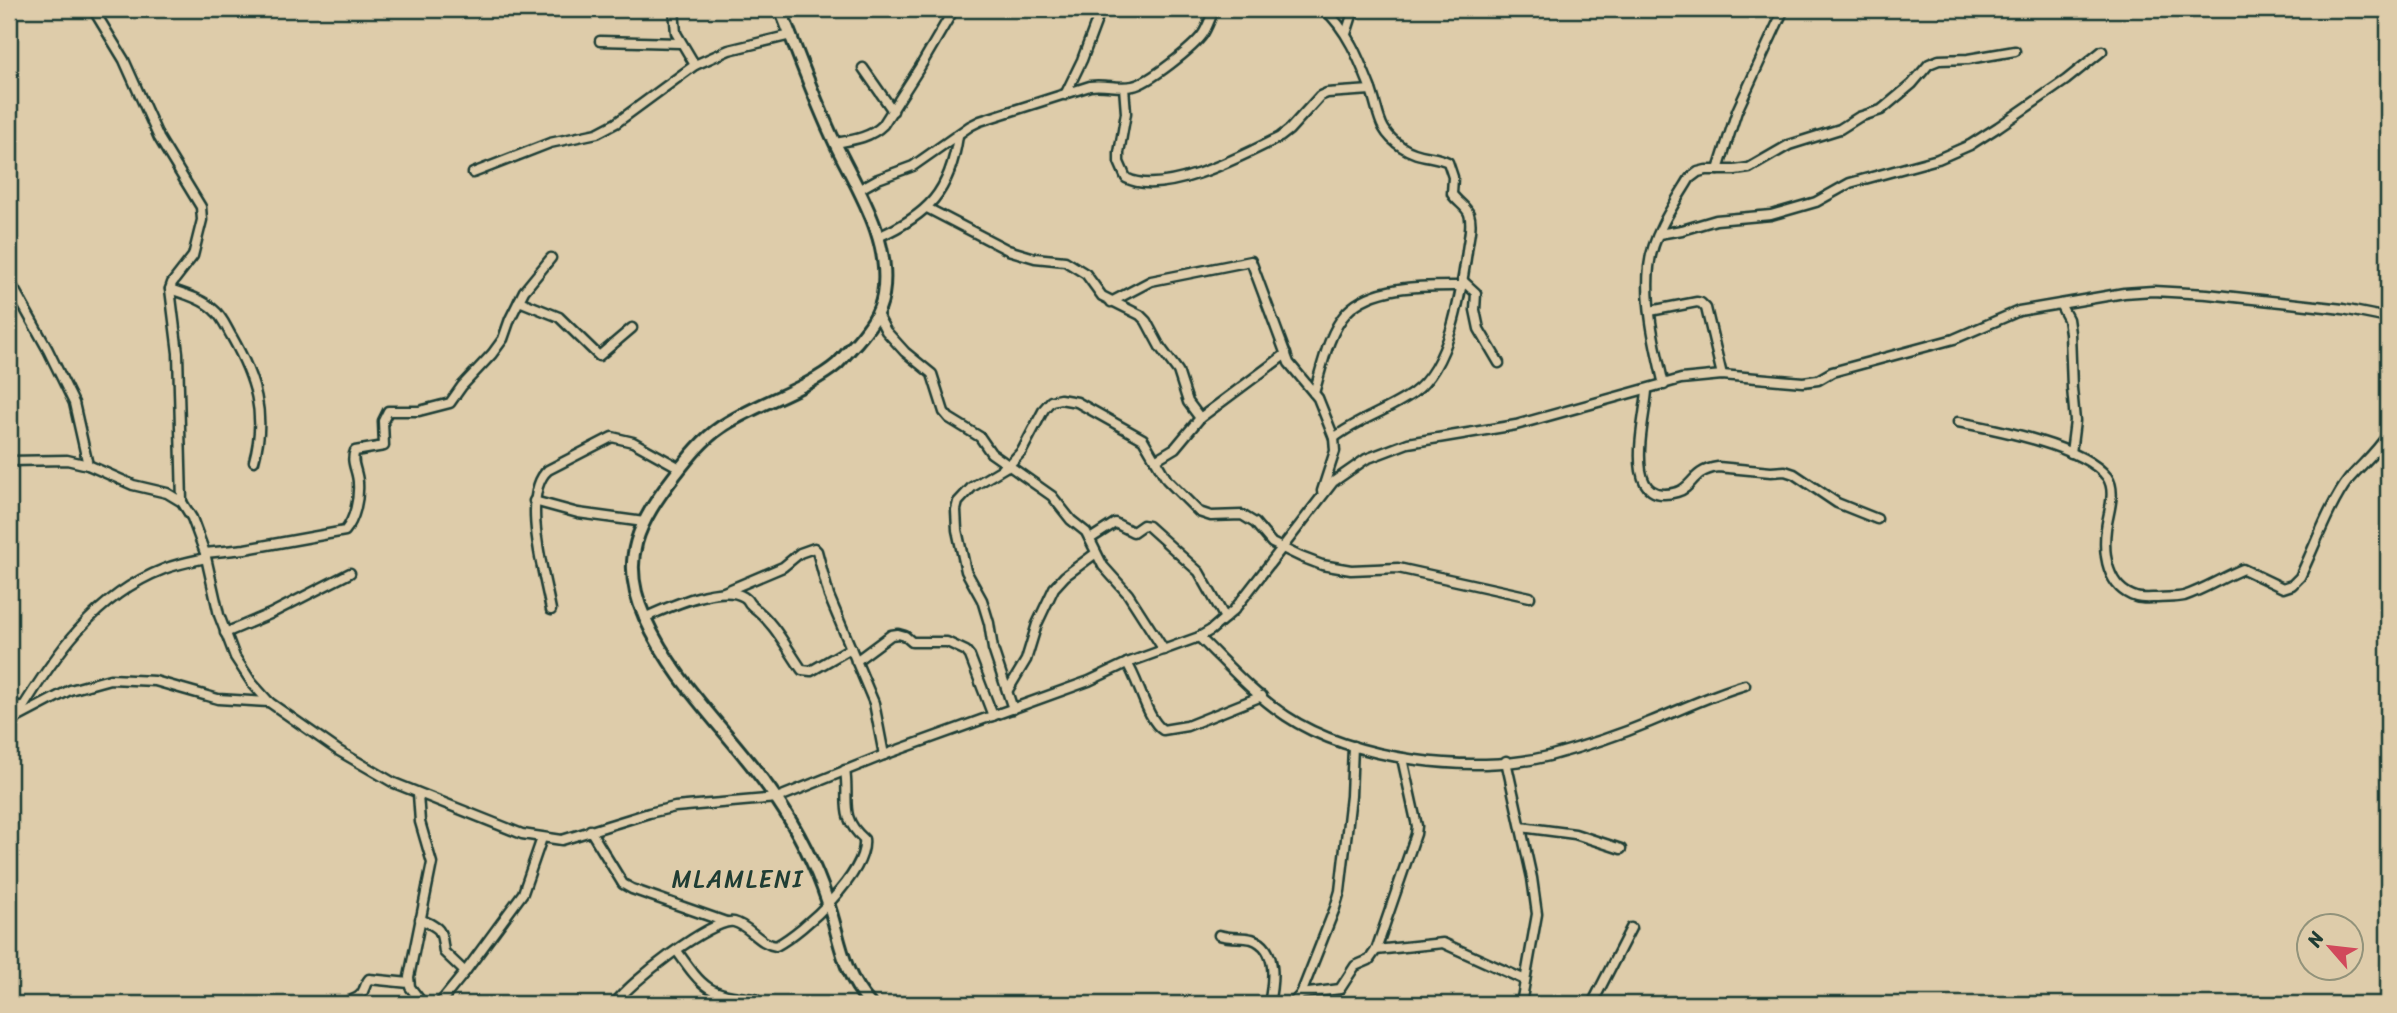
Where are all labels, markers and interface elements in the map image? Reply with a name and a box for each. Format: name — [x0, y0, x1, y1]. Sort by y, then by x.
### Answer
district label: MLAMLENI — [672, 858, 804, 900]
north arrow — [2296, 912, 2366, 982]
text: N — [2297, 925, 2333, 954]

